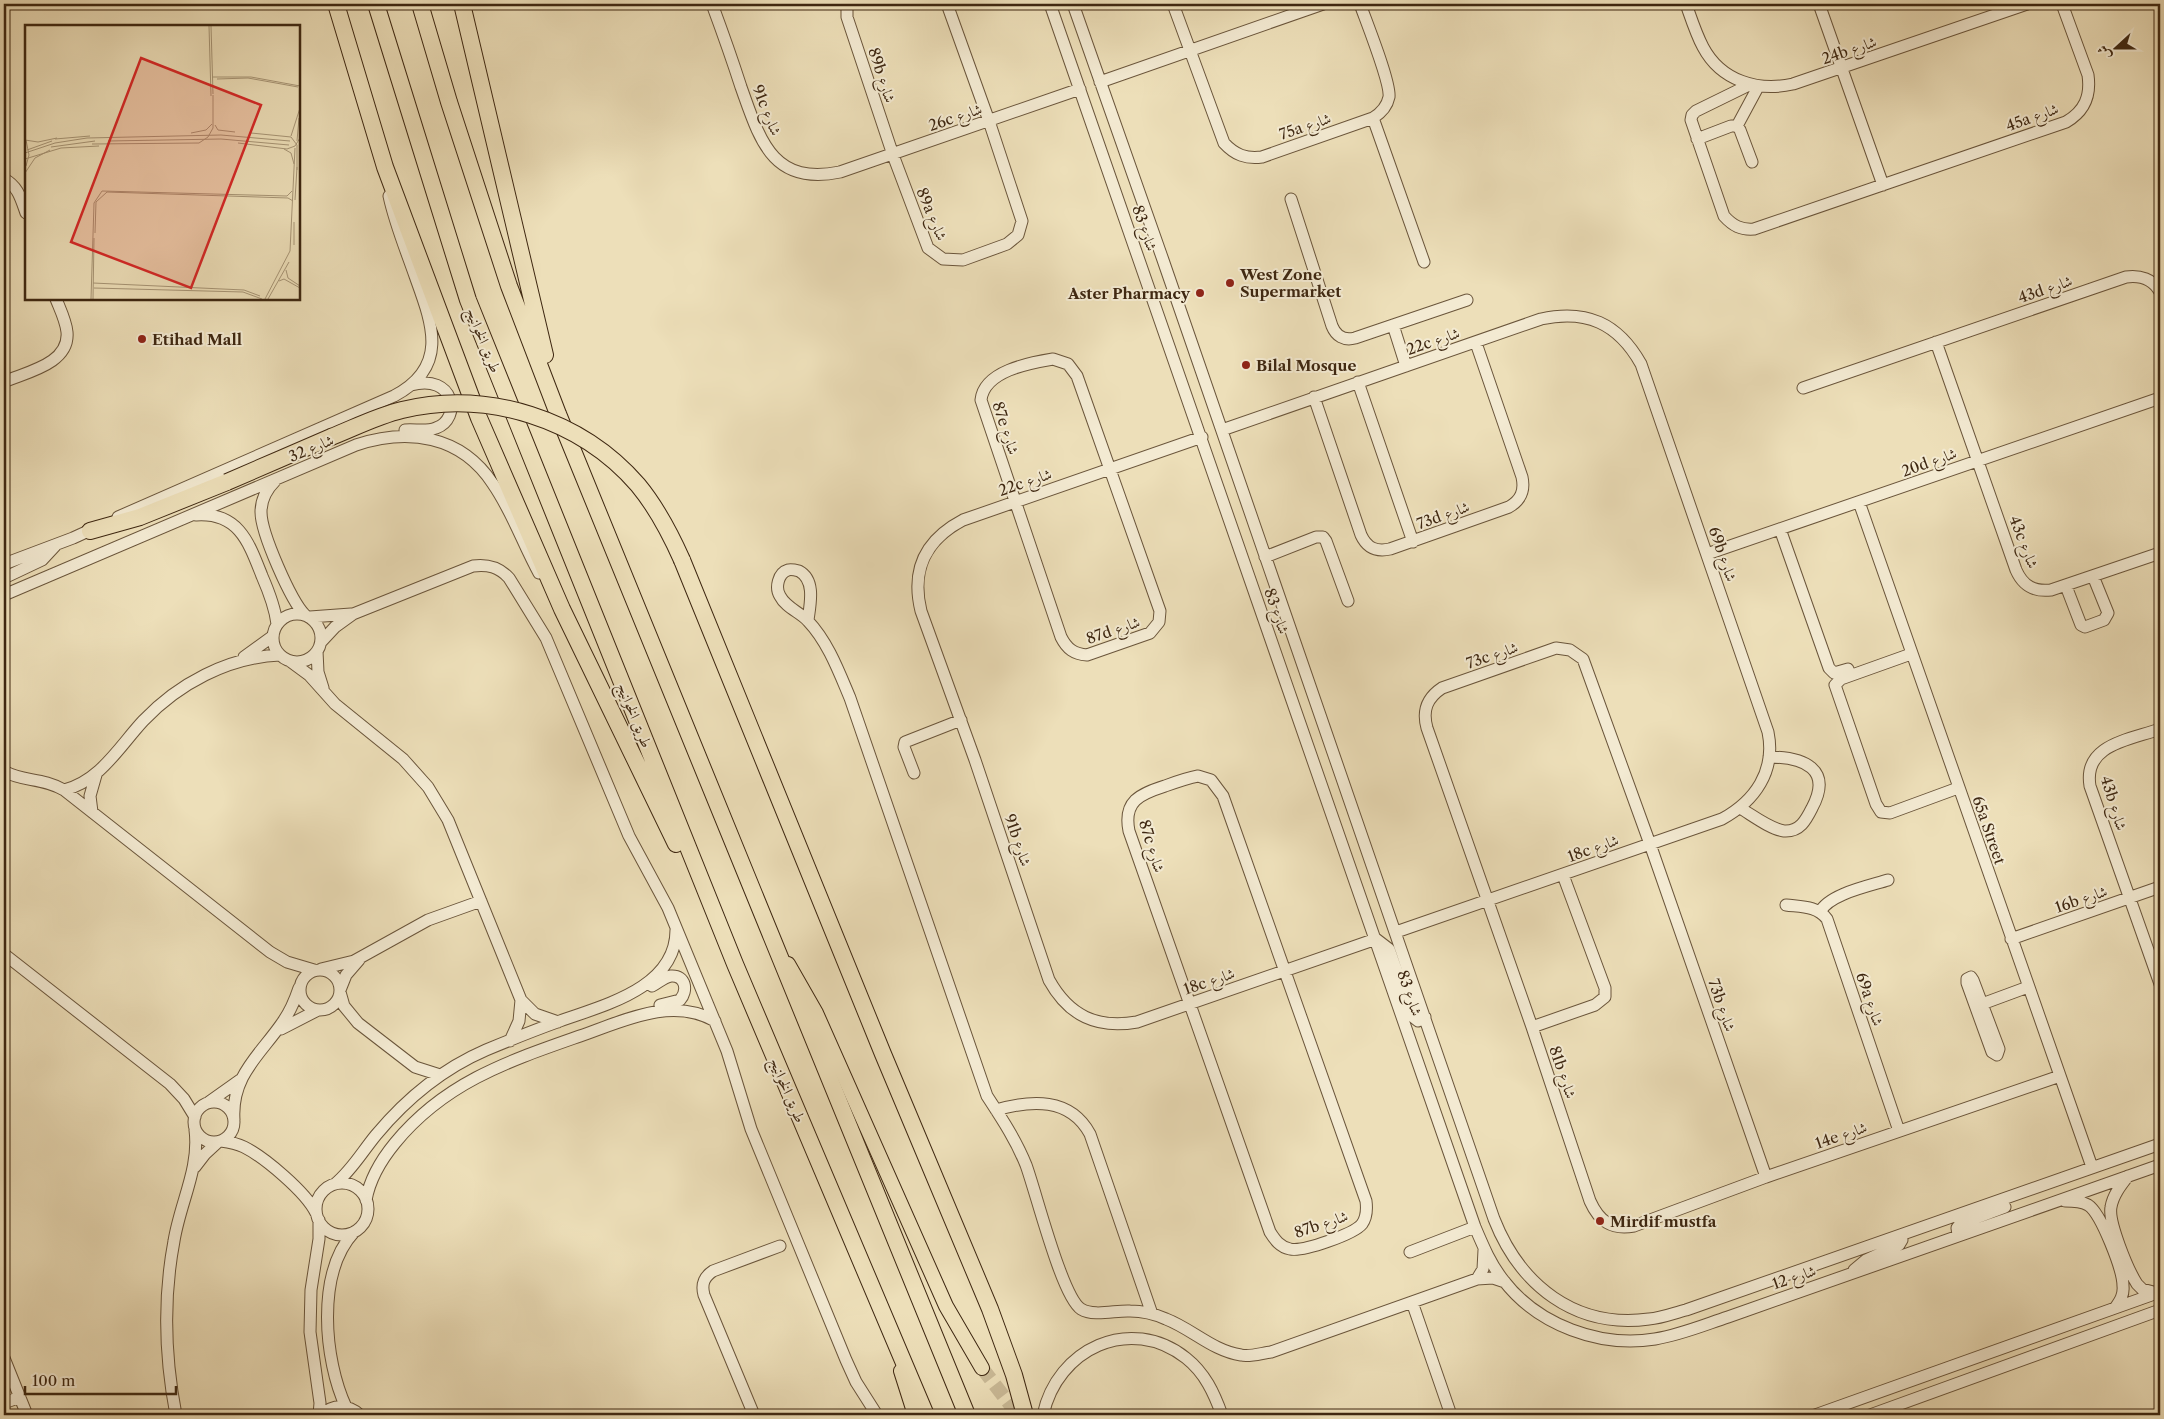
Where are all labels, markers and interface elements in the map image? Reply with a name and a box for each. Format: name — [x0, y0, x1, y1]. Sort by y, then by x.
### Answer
north arrow — [2092, 22, 2142, 72]
inset map — [25, 25, 300, 300]
street label: 24b شارع — [1819, 32, 1880, 72]
text: ش — [2093, 43, 2115, 62]
street label: 89b شارع — [860, 45, 900, 106]
street label: 91c شارع — [745, 82, 786, 140]
street label: 26c شارع — [926, 99, 986, 139]
street label: 45a شارع — [2003, 99, 2062, 139]
street label: 75a شارع — [1277, 108, 1335, 147]
street label: 89a شارع — [909, 185, 952, 245]
street label: شارع 83 — [1125, 203, 1162, 255]
place label: West Zone Supermarket — [1239, 265, 1341, 301]
street label: 43d شارع — [2015, 271, 2076, 311]
marker: West Zone Supermarket — [1224, 277, 1236, 289]
place label: Aster Pharmacy — [1067, 284, 1191, 303]
marker: Aster Pharmacy — [1194, 287, 1206, 299]
street label: طريق الخوانيج — [458, 305, 506, 377]
street label: 22c شارع — [1404, 323, 1463, 363]
place label: Etihad Mall — [152, 330, 242, 349]
marker: Etihad Mall — [136, 333, 148, 345]
place label: Bilal Mosque — [1256, 356, 1356, 375]
marker: Bilal Mosque — [1240, 359, 1252, 371]
street label: 87e شارع — [985, 399, 1023, 458]
street label: شارع 32 — [286, 430, 338, 470]
street label: 20d شارع — [1899, 443, 1961, 484]
street label: 22c شارع — [996, 464, 1055, 504]
street label: 73d شارع — [1414, 497, 1473, 537]
street label: 43c شارع — [2002, 513, 2043, 572]
street label: 69b شارع — [1701, 524, 1741, 585]
street label: شارع 83 — [1257, 586, 1294, 638]
street label: 87d شارع — [1084, 612, 1144, 652]
street label: 73c شارع — [1464, 637, 1522, 676]
street label: طريق الخوانيج — [609, 680, 657, 752]
street label: 43b شارع — [2093, 773, 2131, 834]
street label: 65a Street — [1968, 793, 2010, 867]
street label: 91b شارع — [996, 811, 1036, 870]
street label: 87c شارع — [1131, 817, 1169, 876]
street label: 18c شارع — [1565, 830, 1623, 870]
street label: 16b شارع — [2052, 881, 2111, 921]
street label: 18c شارع — [1181, 963, 1239, 1002]
street label: شارع 83 — [1390, 968, 1427, 1020]
street label: 69a شارع — [1848, 970, 1888, 1030]
street label: 73b شارع — [1700, 976, 1740, 1035]
street label: 81b شارع — [1541, 1043, 1581, 1102]
street label: طريق الخوانيج — [761, 1055, 810, 1127]
street label: 14e شارع — [1813, 1117, 1871, 1156]
street label: 87b شارع — [1292, 1206, 1352, 1246]
place label: Mirdif mustfa — [1610, 1212, 1717, 1231]
marker: Mirdif mustfa — [1594, 1215, 1606, 1227]
street label: شارع 12 — [1770, 1261, 1820, 1297]
scale bar — [25, 1364, 176, 1396]
text: 100 m — [32, 1371, 75, 1390]

